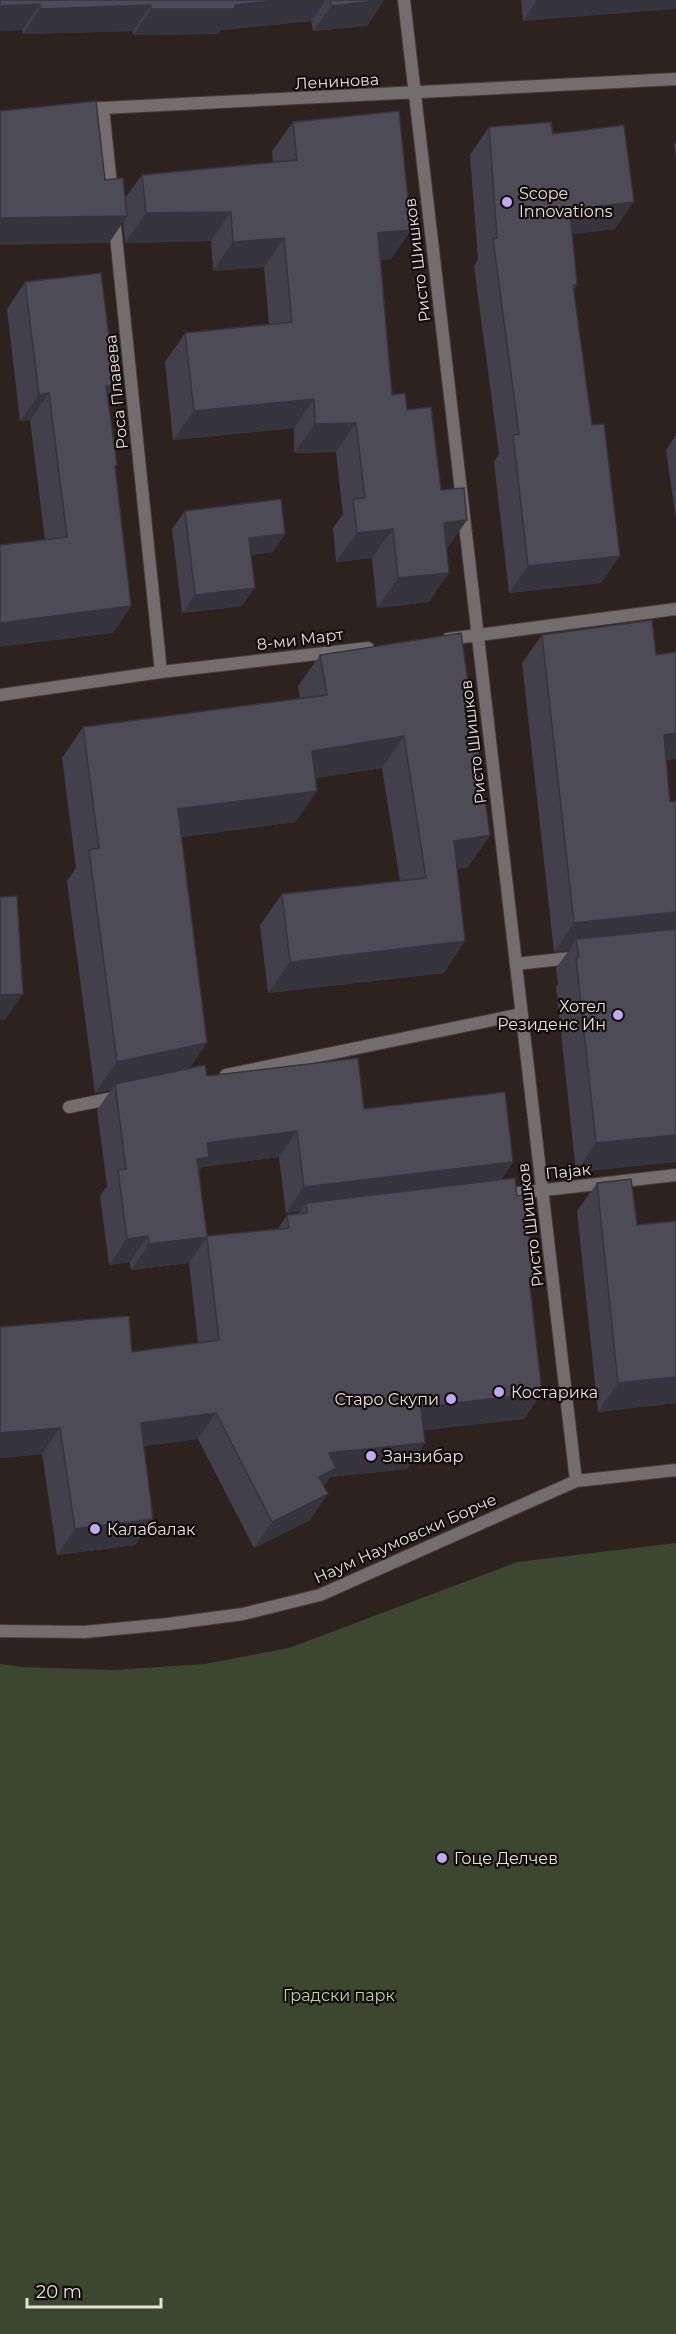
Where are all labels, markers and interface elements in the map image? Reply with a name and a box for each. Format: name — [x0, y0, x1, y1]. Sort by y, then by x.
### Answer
street label: Ленинова — [294, 70, 380, 93]
place label: Scope Innovations — [519, 184, 613, 221]
marker: Scope Innovations — [500, 195, 514, 209]
street label: Ристо Шишков — [400, 197, 435, 323]
street label: Роса Плавева — [101, 334, 132, 450]
street label: 8-ми Март — [256, 625, 345, 654]
street label: Ристо Шишков — [456, 679, 491, 805]
place label: Хотел Резиденс Ин — [497, 997, 606, 1034]
marker: Хотел Резиденс Ин — [611, 1008, 625, 1022]
street label: Пајак — [544, 1160, 592, 1183]
street label: Ристо Шишков — [513, 1162, 548, 1288]
place label: Костарика — [511, 1383, 598, 1402]
marker: Костарика — [492, 1385, 506, 1399]
place label: Старо Скупи — [334, 1390, 439, 1409]
marker: Старо Скупи — [444, 1392, 458, 1406]
place label: Занзибар — [383, 1447, 463, 1466]
marker: Занзибар — [364, 1449, 378, 1463]
street label: Наум Наумовски Борче — [311, 1490, 499, 1587]
place label: Калабалак — [107, 1520, 196, 1539]
marker: Калабалак — [88, 1522, 102, 1536]
place label: Гоце Делчев — [454, 1849, 558, 1868]
marker: Гоце Делчев — [435, 1851, 449, 1865]
park label: Градски парк — [283, 1986, 396, 2005]
scale bar — [27, 2271, 160, 2309]
text: 20 m — [36, 2281, 82, 2303]

